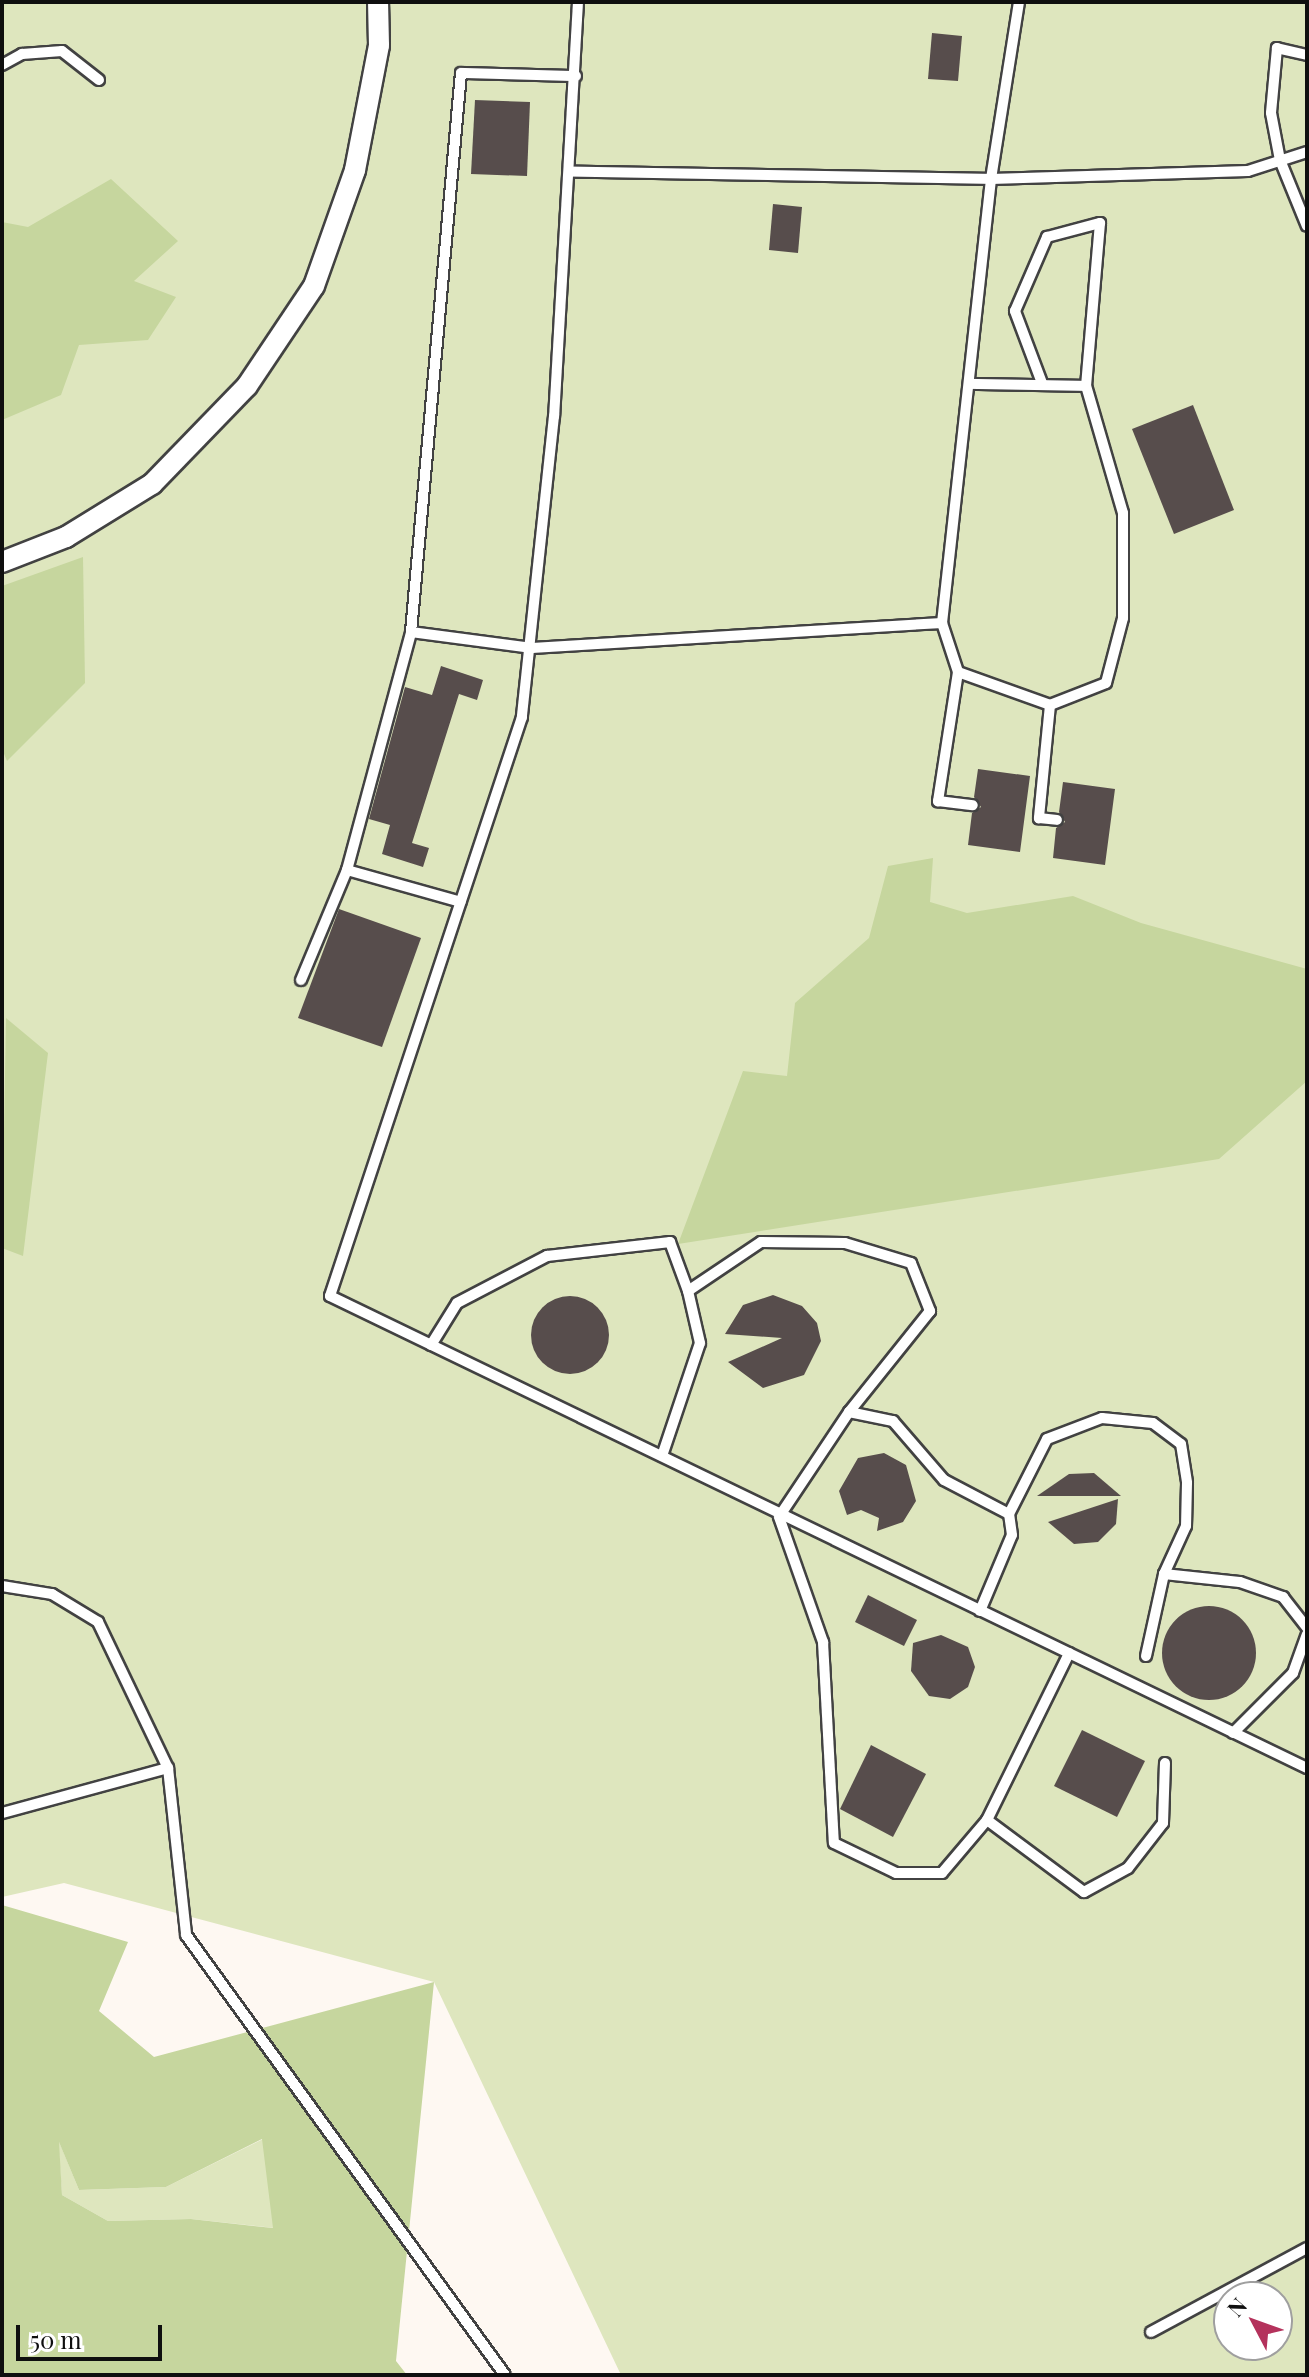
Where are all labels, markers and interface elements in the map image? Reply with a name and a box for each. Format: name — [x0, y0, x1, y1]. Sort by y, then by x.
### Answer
north arrow — [1213, 2281, 1293, 2361]
text: N — [1220, 2291, 1253, 2322]
scale bar — [20, 2309, 166, 2359]
text: 50 m — [30, 2323, 82, 2355]

